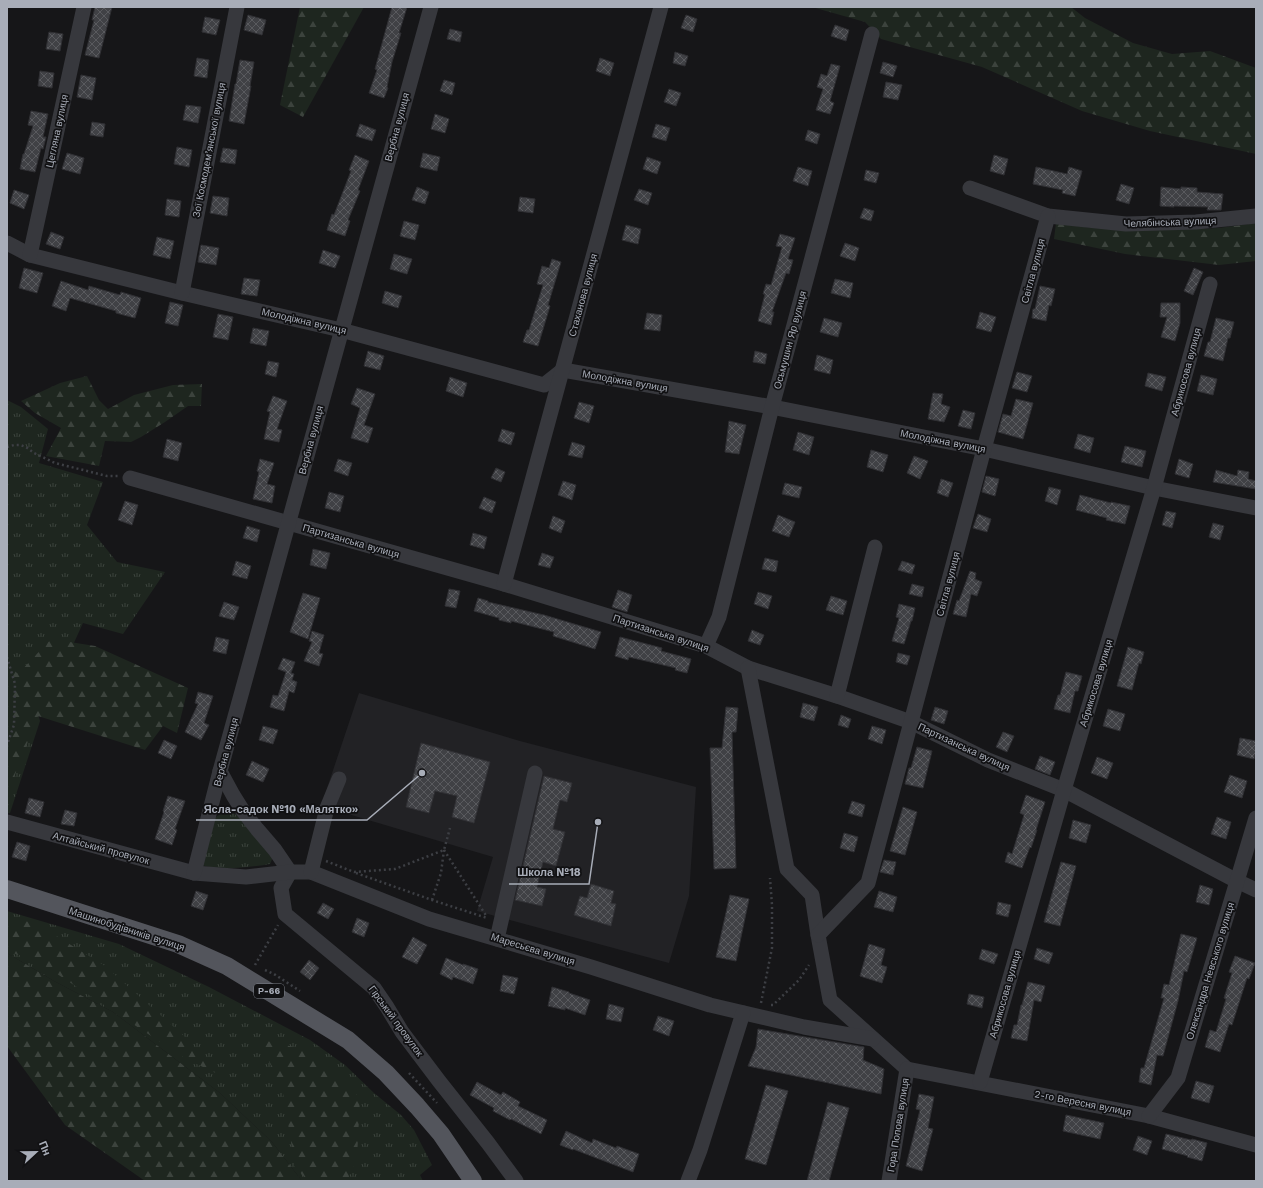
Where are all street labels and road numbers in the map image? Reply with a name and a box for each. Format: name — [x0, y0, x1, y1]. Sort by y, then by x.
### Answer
street label: Зої Космодем’янської вулиця — [191, 82, 227, 218]
street label: Вербна вулиця — [383, 92, 411, 162]
street label: Цегляна вулиця — [44, 93, 70, 169]
street label: Челябінська вулиця — [1123, 215, 1217, 229]
street label: Світла вулиця — [1019, 238, 1047, 304]
street label: Стаханова вулиця — [567, 252, 599, 338]
street label: Осьмушин Яр вулиця — [772, 290, 808, 390]
street label: Молодіжна вулиця — [260, 306, 348, 336]
street label: Абрикосова вулиця — [1169, 327, 1203, 417]
street label: Молодіжна вулиця — [581, 368, 669, 394]
street label: Вербна вулиця — [297, 405, 325, 475]
street label: Молодіжна вулиця — [899, 427, 987, 455]
street label: Партизанська вулиця — [301, 522, 401, 560]
street label: Світла вулиця — [934, 551, 962, 617]
street label: Партизанська вулиця — [612, 612, 710, 654]
street label: Абрикосова вулиця — [1077, 638, 1115, 728]
street label: Вербна вулиця — [212, 717, 240, 787]
street label: Партизанська вулиця — [916, 721, 1012, 773]
street label: Алтайський провулок — [51, 830, 151, 866]
street label: Олександра Невського вулиця — [1184, 901, 1236, 1041]
street label: Машинобудівників вулиця — [68, 905, 186, 953]
street label: Маресьєва вулиця — [490, 931, 576, 967]
street label: Абрикосова вулиця — [987, 949, 1023, 1039]
road number: Р-66 — [254, 984, 284, 998]
street label: Гірський провулок — [367, 984, 426, 1059]
street label: Гора Попова вулиця — [885, 1077, 911, 1173]
street label: 2-го Вересня вулиця — [1034, 1088, 1132, 1118]

